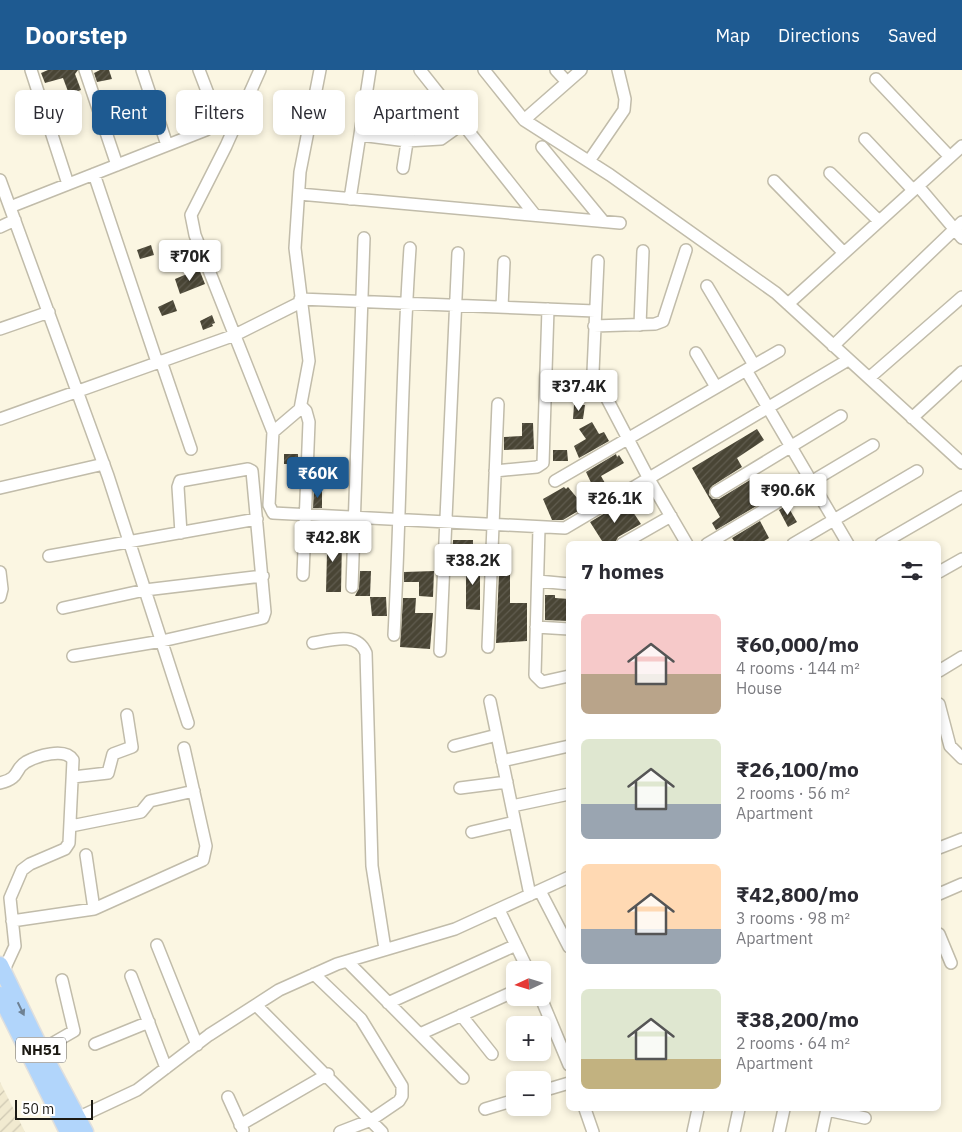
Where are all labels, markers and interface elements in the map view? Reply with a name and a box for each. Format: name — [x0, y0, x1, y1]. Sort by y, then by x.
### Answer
text: Doorstep — [25, 19, 128, 51]
text: Map — [715, 24, 750, 47]
text: Directions — [778, 24, 860, 47]
text: Saved — [888, 24, 937, 47]
chip: Buy — [15, 90, 82, 135]
chip: Rent — [92, 90, 166, 135]
chip: Filters — [176, 90, 263, 135]
chip: New — [273, 90, 345, 135]
chip: Apartment — [355, 90, 478, 135]
pin: ₹70K — [160, 240, 220, 282]
text: ₹70K — [170, 246, 210, 266]
pin: ₹37.4K — [538, 370, 620, 412]
text: ₹37.4K — [552, 376, 606, 396]
pin: ₹60K — [288, 456, 348, 499]
text: ₹60K — [298, 463, 338, 483]
pin: ₹90.6K — [747, 474, 829, 516]
text: ₹90.6K — [761, 480, 815, 500]
pin: ₹26.1K — [574, 482, 656, 524]
text: ₹26.1K — [588, 488, 642, 508]
pin: ₹42.8K — [292, 520, 374, 563]
text: ₹42.8K — [306, 527, 360, 547]
pin: ₹38.2K — [432, 544, 514, 586]
text: ₹38.2K — [446, 550, 500, 570]
text: 7 homes — [581, 557, 664, 585]
icon: filters — [898, 557, 926, 585]
text: ₹60,000/mo — [736, 630, 859, 658]
icon: home — [621, 634, 681, 694]
text: 4 rooms · 144 m² — [736, 658, 860, 678]
text: House — [736, 678, 782, 698]
text: ₹26,100/mo — [736, 755, 859, 783]
icon: home — [621, 759, 681, 819]
text: 2 rooms · 56 m² — [736, 783, 850, 803]
text: Apartment — [736, 803, 813, 823]
text: ₹42,800/mo — [736, 880, 859, 908]
icon: home — [621, 884, 681, 944]
text: 3 rooms · 98 m² — [736, 908, 850, 928]
text: Apartment — [736, 928, 813, 948]
north arrow — [506, 961, 551, 1006]
map controls — [506, 961, 551, 1116]
one-way arrow — [17, 1002, 25, 1016]
text: ₹38,200/mo — [736, 1005, 859, 1033]
icon: home — [621, 1009, 681, 1069]
button: + — [506, 1016, 551, 1061]
text: 2 rooms · 64 m² — [736, 1033, 850, 1053]
road number: NH51 — [16, 1038, 66, 1062]
text: Apartment — [736, 1053, 813, 1073]
button: − — [506, 1071, 551, 1116]
scale bar — [15, 1097, 92, 1120]
text: 50 m — [22, 1100, 54, 1118]

